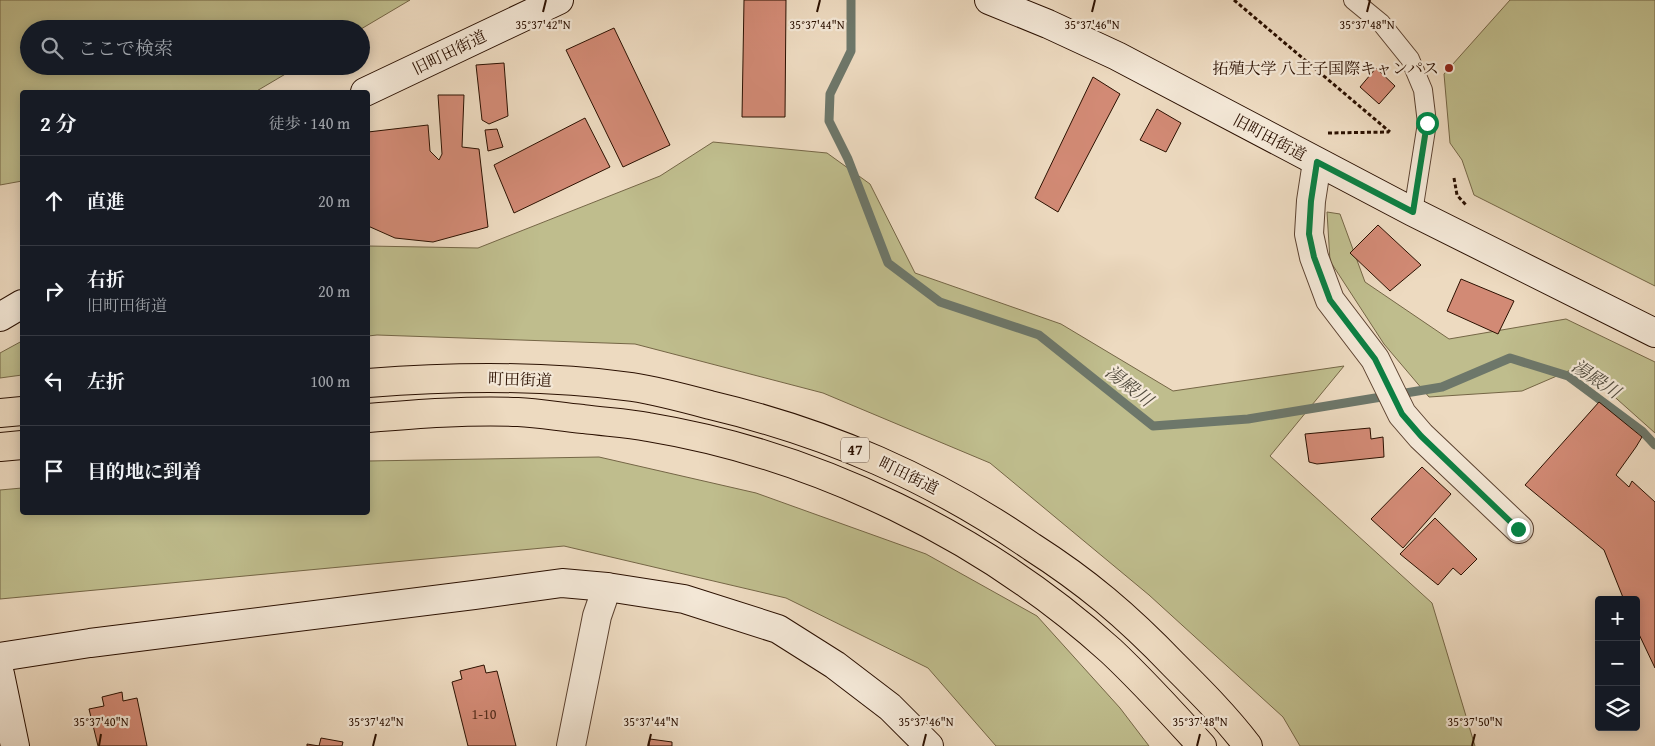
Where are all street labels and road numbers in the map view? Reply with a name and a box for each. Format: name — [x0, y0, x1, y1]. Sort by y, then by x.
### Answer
street label: 旧町田街道 — [408, 24, 490, 80]
street label: 旧町田街道 — [1229, 108, 1311, 166]
street label: 町田街道 — [488, 366, 552, 392]
road number: 47 — [841, 438, 869, 462]
street label: 町田街道 — [875, 450, 943, 500]

